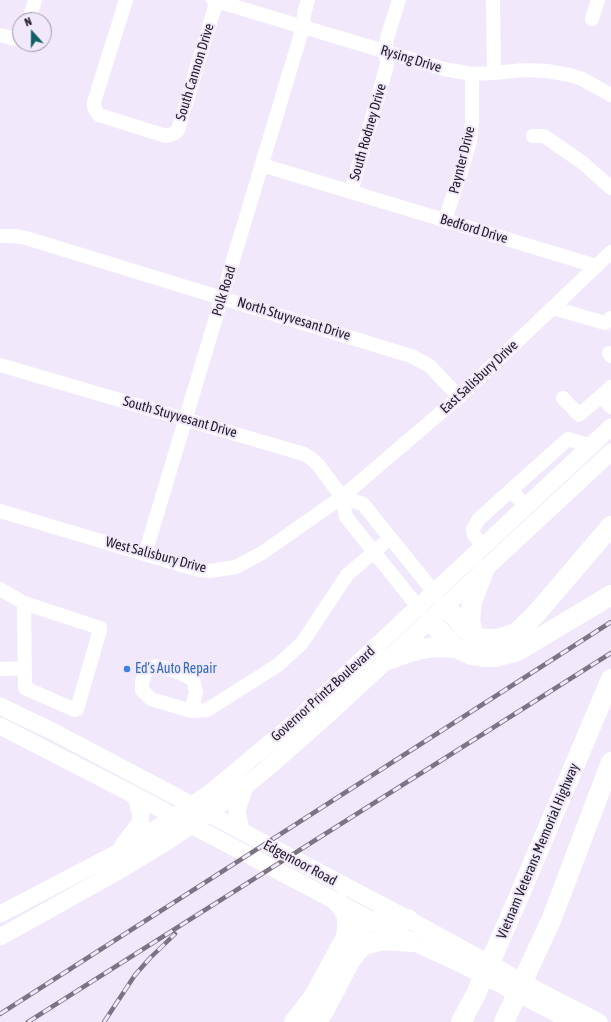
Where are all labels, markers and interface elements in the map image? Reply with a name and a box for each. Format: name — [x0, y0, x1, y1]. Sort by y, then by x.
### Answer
north arrow — [12, 12, 52, 52]
text: N — [23, 15, 33, 28]
street label: South Cannon Drive — [172, 21, 218, 123]
street label: Rysing Drive — [379, 42, 443, 76]
street label: South Rodney Drive — [346, 82, 390, 182]
street label: Paynter Drive — [445, 124, 479, 196]
street label: Bedford Drive — [438, 211, 510, 247]
street label: Polk Road — [208, 264, 240, 318]
street label: North Stuyvesant Drive — [235, 294, 353, 344]
street label: East Salisbury Drive — [437, 337, 521, 417]
street label: South Stuyvesant Drive — [121, 393, 239, 441]
street label: West Salisbury Drive — [104, 533, 208, 577]
street label: Governor Printz Boulevard — [268, 643, 378, 745]
place label: Ed’s Auto Repair — [135, 661, 217, 677]
marker: Ed’s Auto Repair — [122, 664, 132, 674]
street label: Vietnam Veterans Memorial Highway — [493, 761, 583, 941]
street label: Edgemoor Road — [260, 837, 340, 889]

